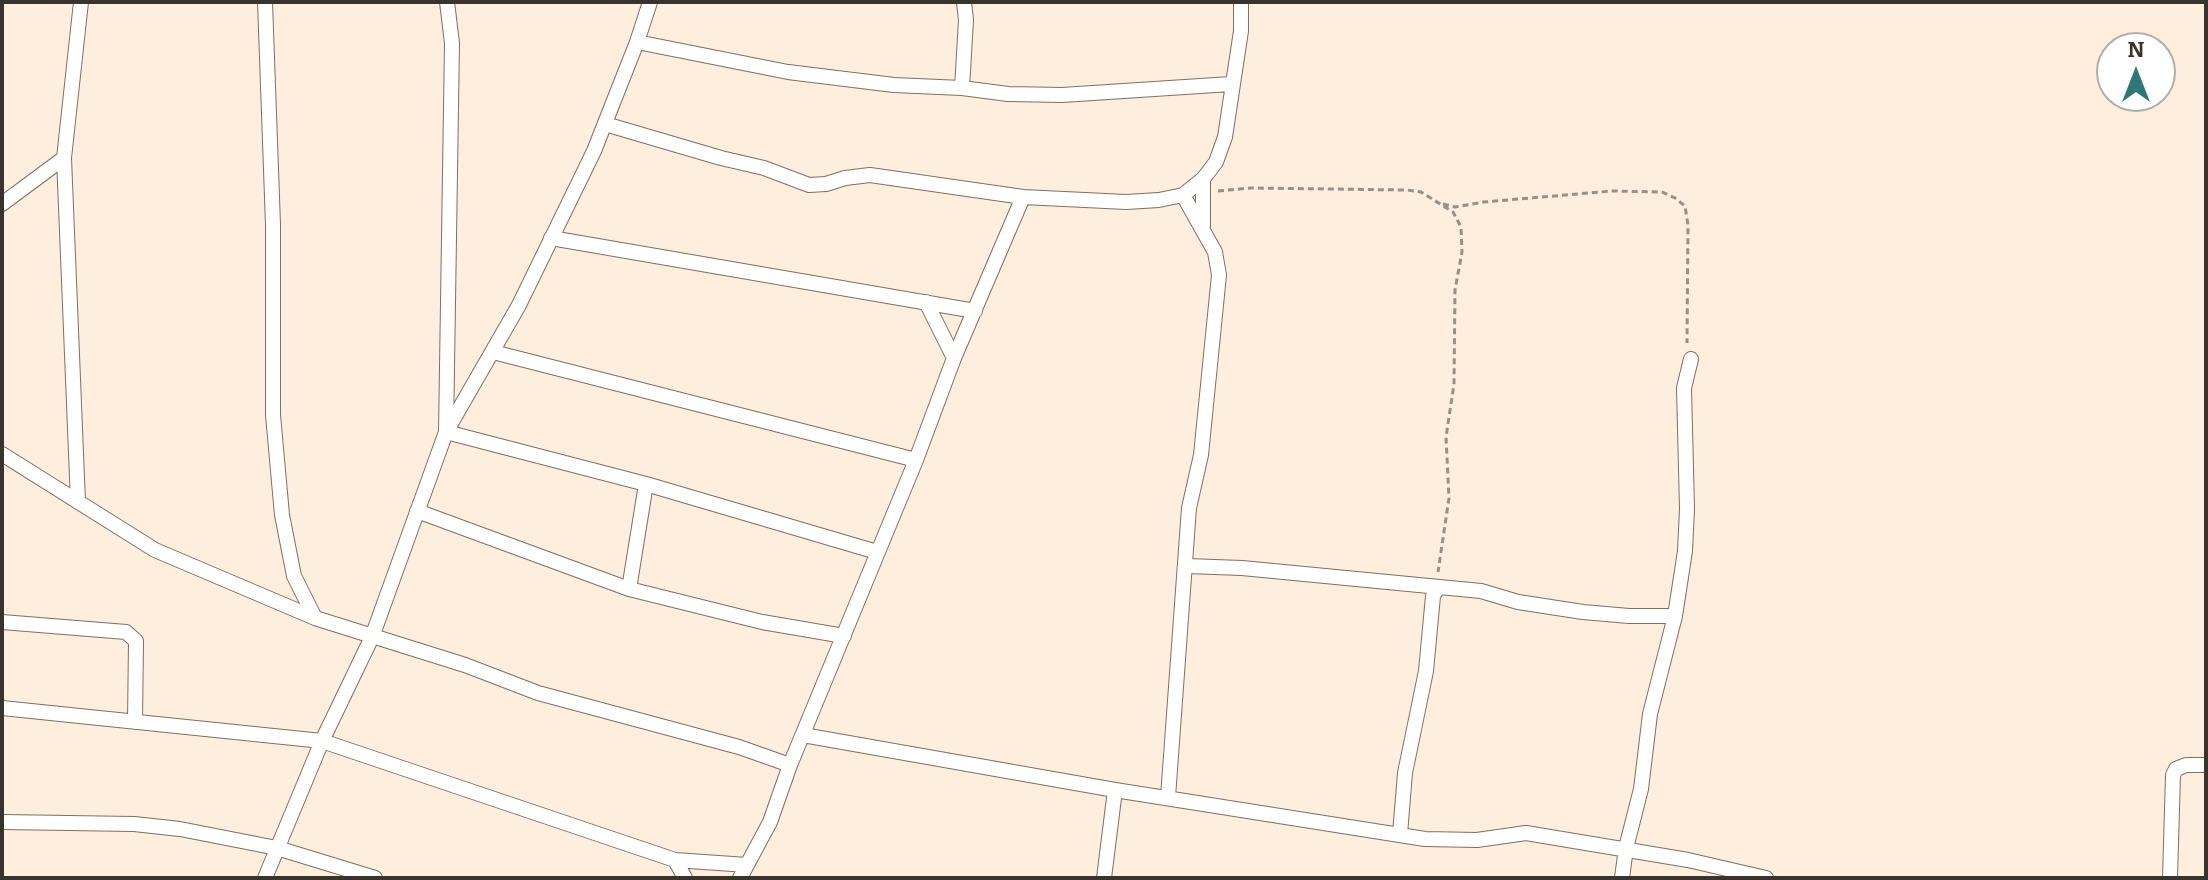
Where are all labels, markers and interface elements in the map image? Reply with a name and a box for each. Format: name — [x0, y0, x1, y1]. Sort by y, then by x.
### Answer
north arrow — [2096, 32, 2176, 112]
text: N — [2128, 36, 2144, 63]

